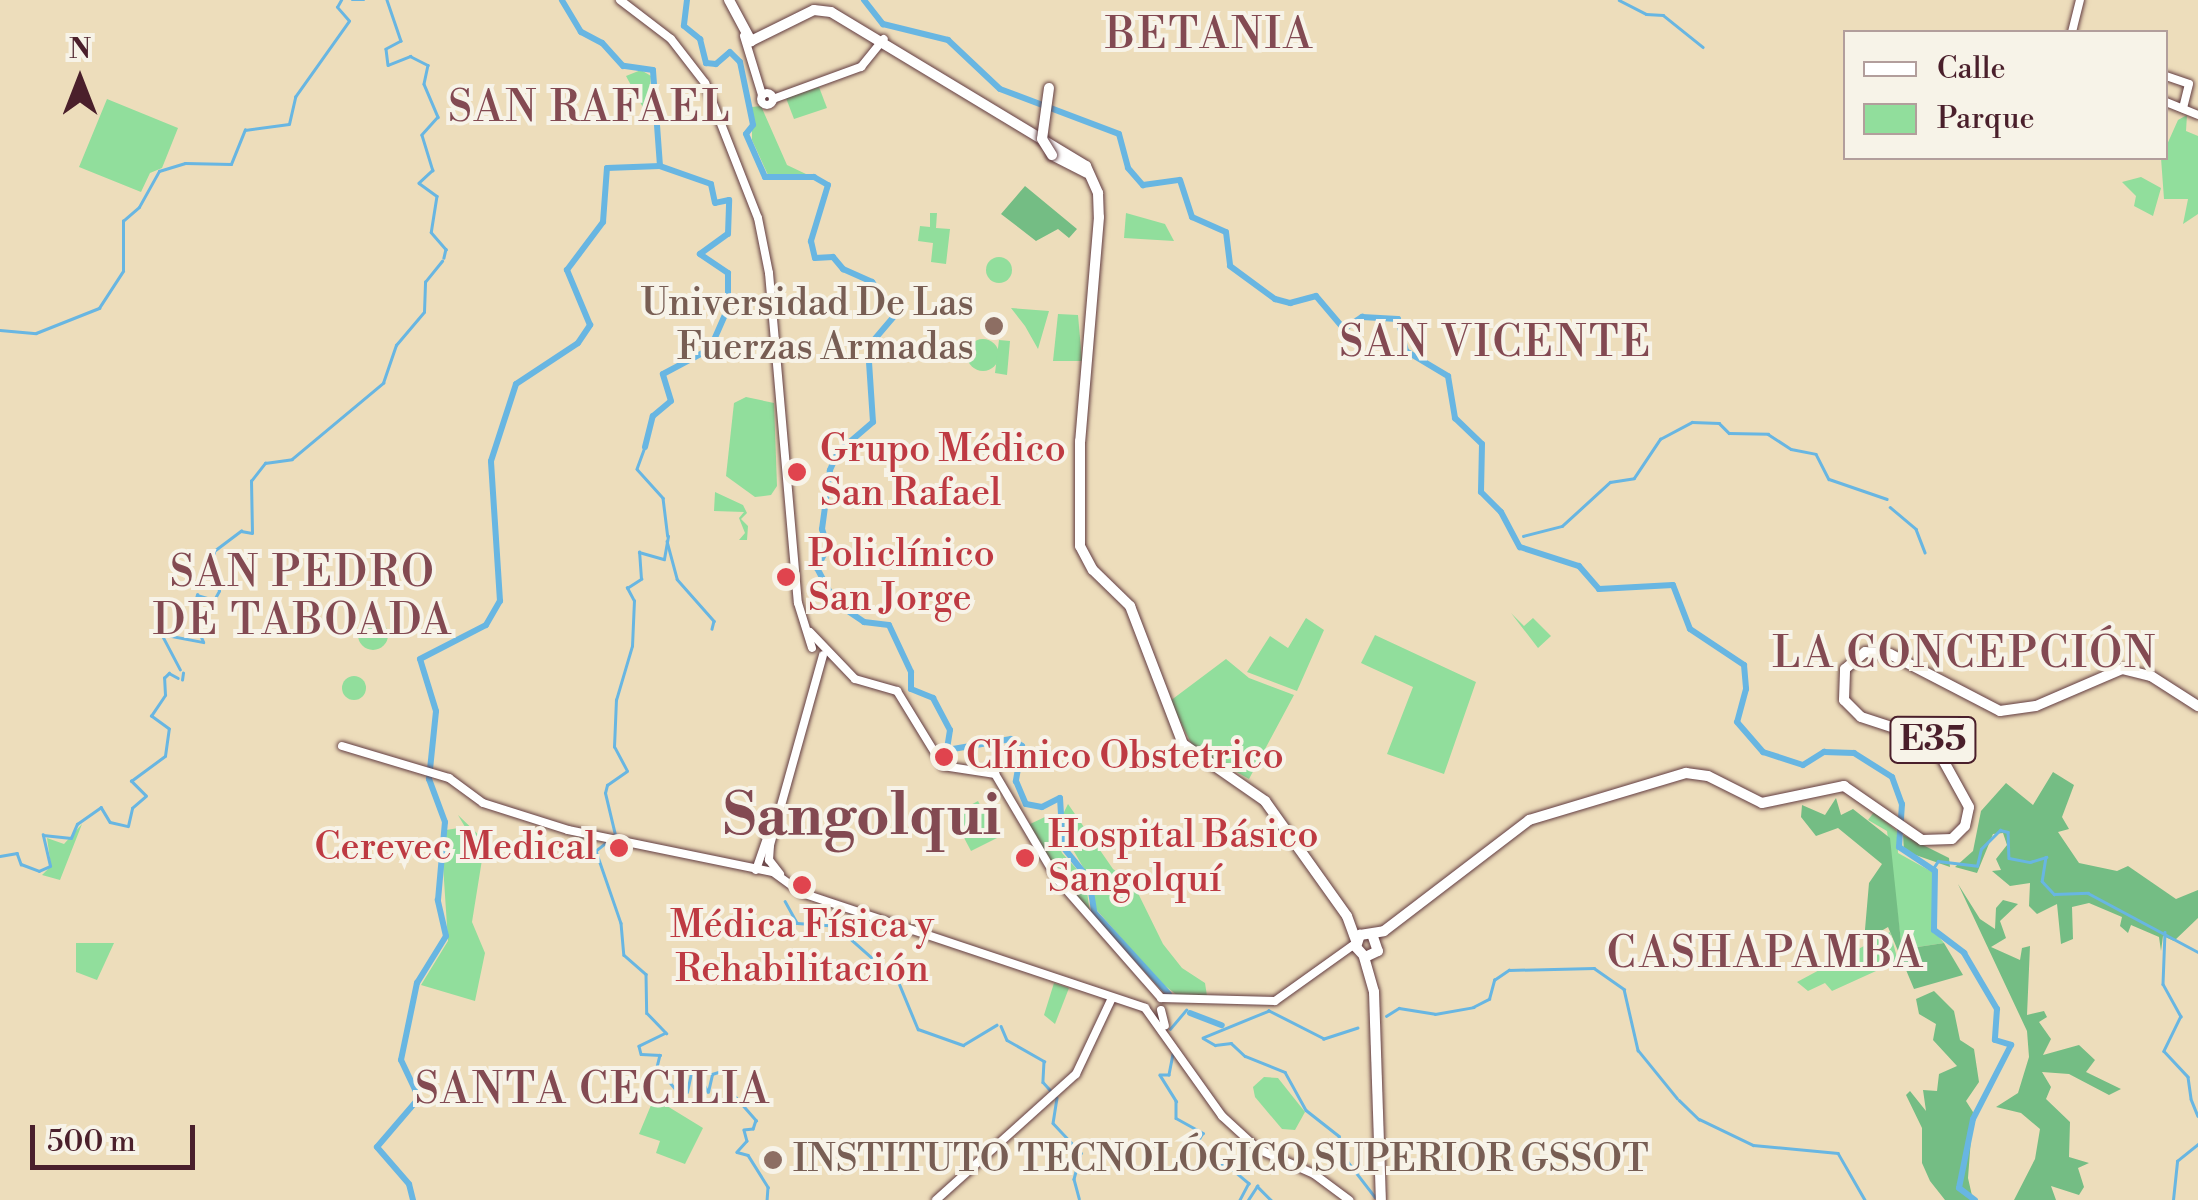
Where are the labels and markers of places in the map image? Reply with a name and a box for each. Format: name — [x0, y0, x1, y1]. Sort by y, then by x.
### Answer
place label: Universidad De Las Fuerzas Armadas — [641, 281, 974, 370]
marker: Universidad De Las Fuerzas Armadas — [983, 315, 1005, 337]
place label: Grupo Médico San Rafael — [820, 427, 1066, 516]
marker: Grupo Médico San Rafael — [784, 459, 810, 485]
place label: Policlínico San Jorge — [808, 532, 995, 622]
marker: Policlínico San Jorge — [773, 564, 799, 590]
place label: Clínico Obstetrico — [966, 734, 1284, 780]
marker: Clínico Obstetrico — [931, 744, 957, 770]
place label: Hospital Básico Sangolquí — [1048, 813, 1319, 902]
place label: Cerevec Medical — [314, 825, 596, 871]
marker: Cerevec Medical — [606, 835, 632, 861]
marker: Hospital Básico Sangolquí — [1012, 845, 1038, 871]
marker: Médica Física y Rehabilitación — [789, 872, 815, 898]
place label: Médica Física y Rehabilitación — [670, 903, 934, 992]
place label: INSTITUTO TECNOLÓGICO SUPERIOR GSSOT — [793, 1137, 1649, 1183]
marker: INSTITUTO TECNOLÓGICO SUPERIOR GSSOT — [762, 1149, 784, 1171]

